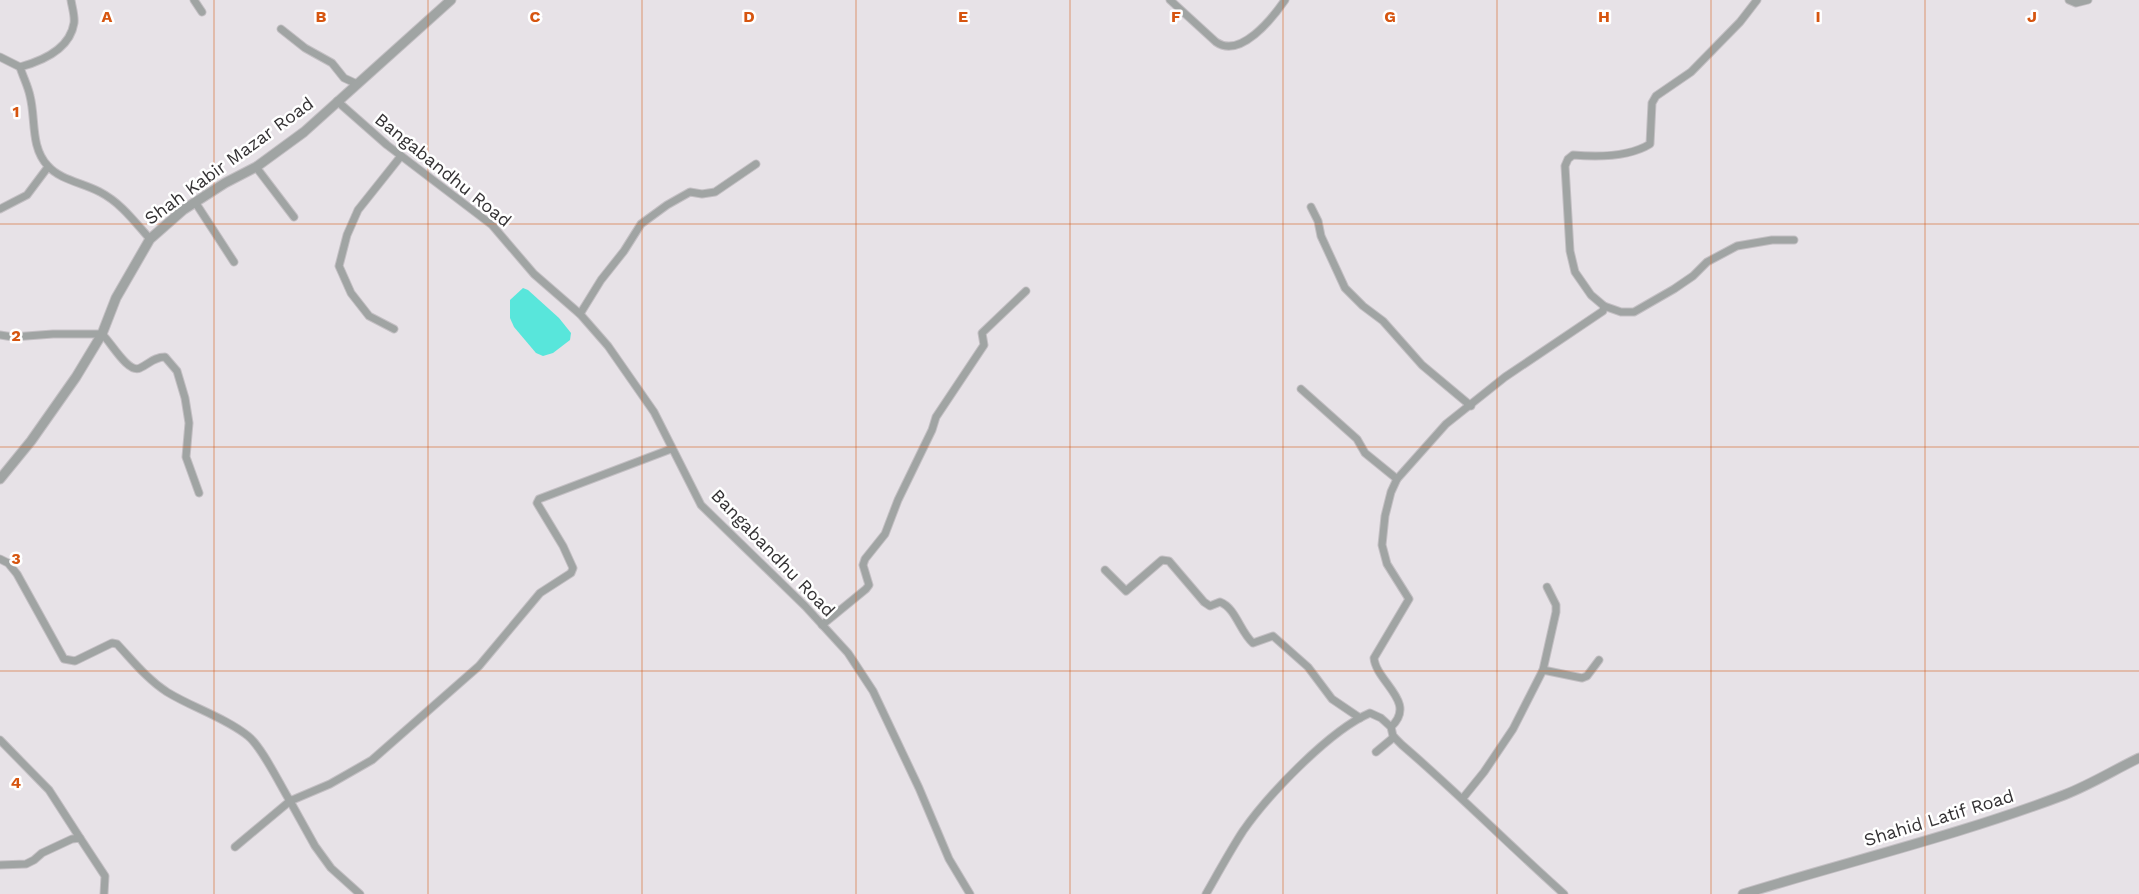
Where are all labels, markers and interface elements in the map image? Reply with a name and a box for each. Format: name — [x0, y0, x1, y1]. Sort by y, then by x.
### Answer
text: A — [102, 7, 113, 26]
text: B — [316, 7, 327, 26]
text: C — [530, 7, 541, 26]
text: D — [743, 7, 755, 26]
text: E — [958, 7, 968, 26]
text: F — [1171, 7, 1181, 26]
text: G — [1384, 7, 1396, 26]
text: H — [1598, 7, 1610, 26]
text: I — [1815, 7, 1821, 26]
text: J — [2027, 7, 2037, 26]
street label: Shah Kabir Mazar Road — [140, 92, 317, 229]
text: 1 — [13, 102, 19, 121]
street label: Bangabandhu Road — [371, 108, 516, 231]
text: 2 — [11, 326, 21, 345]
street label: Bangabandhu Road — [707, 485, 840, 621]
text: 3 — [11, 549, 21, 568]
text: 4 — [11, 773, 21, 792]
street label: Shahid Latif Road — [1861, 785, 2016, 850]

